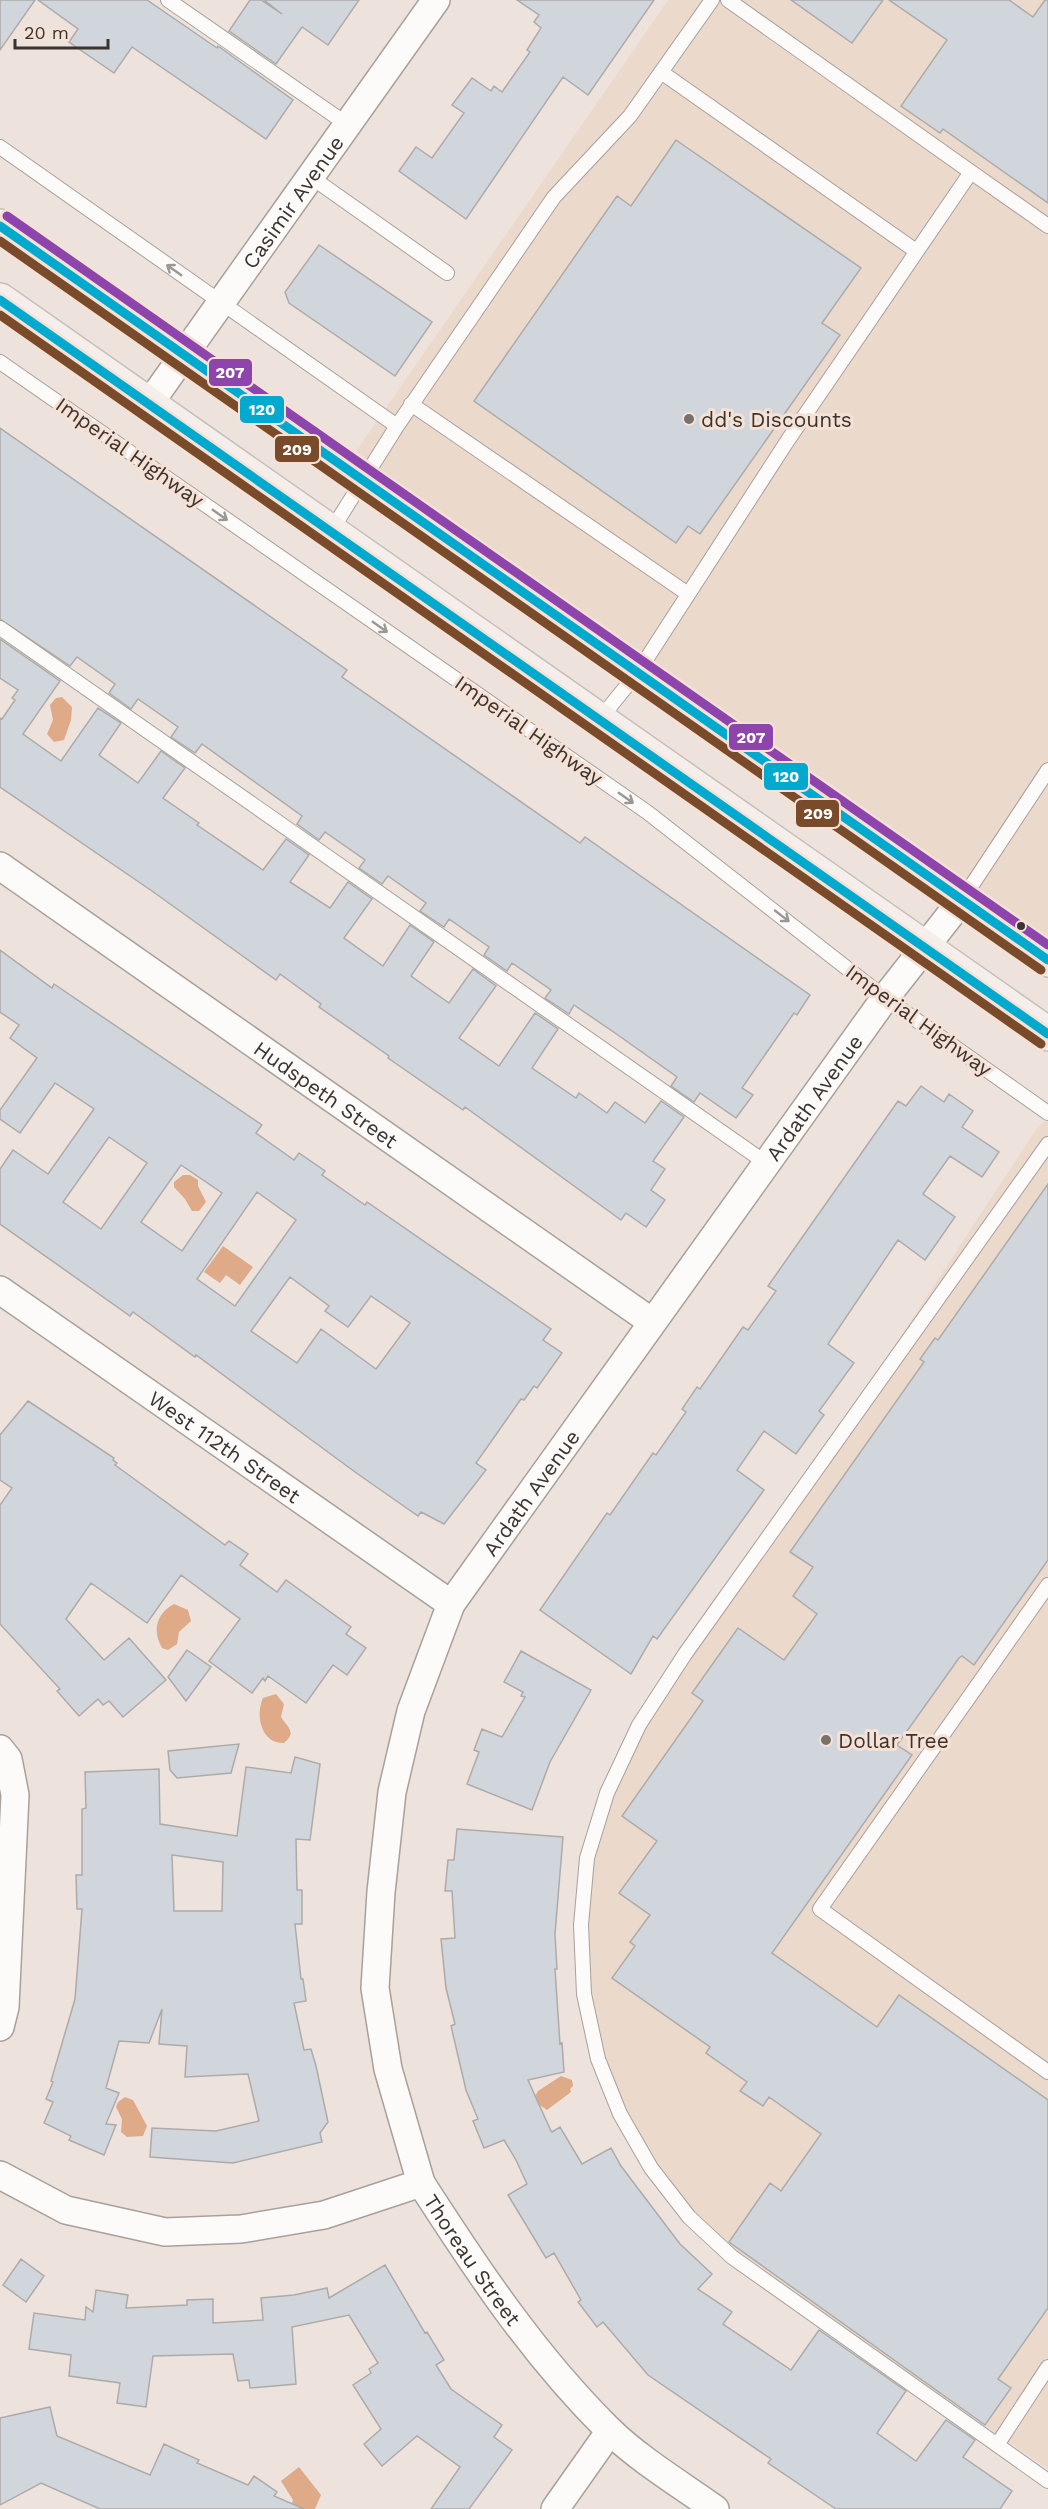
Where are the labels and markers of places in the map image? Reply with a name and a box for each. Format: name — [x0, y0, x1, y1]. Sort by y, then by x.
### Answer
place label: dd's Discounts — [701, 407, 852, 432]
marker: dd's Discounts — [682, 412, 696, 426]
unlabelled marker — [1015, 920, 1027, 932]
place label: Dollar Tree — [838, 1728, 949, 1753]
marker: Dollar Tree — [819, 1733, 833, 1747]

